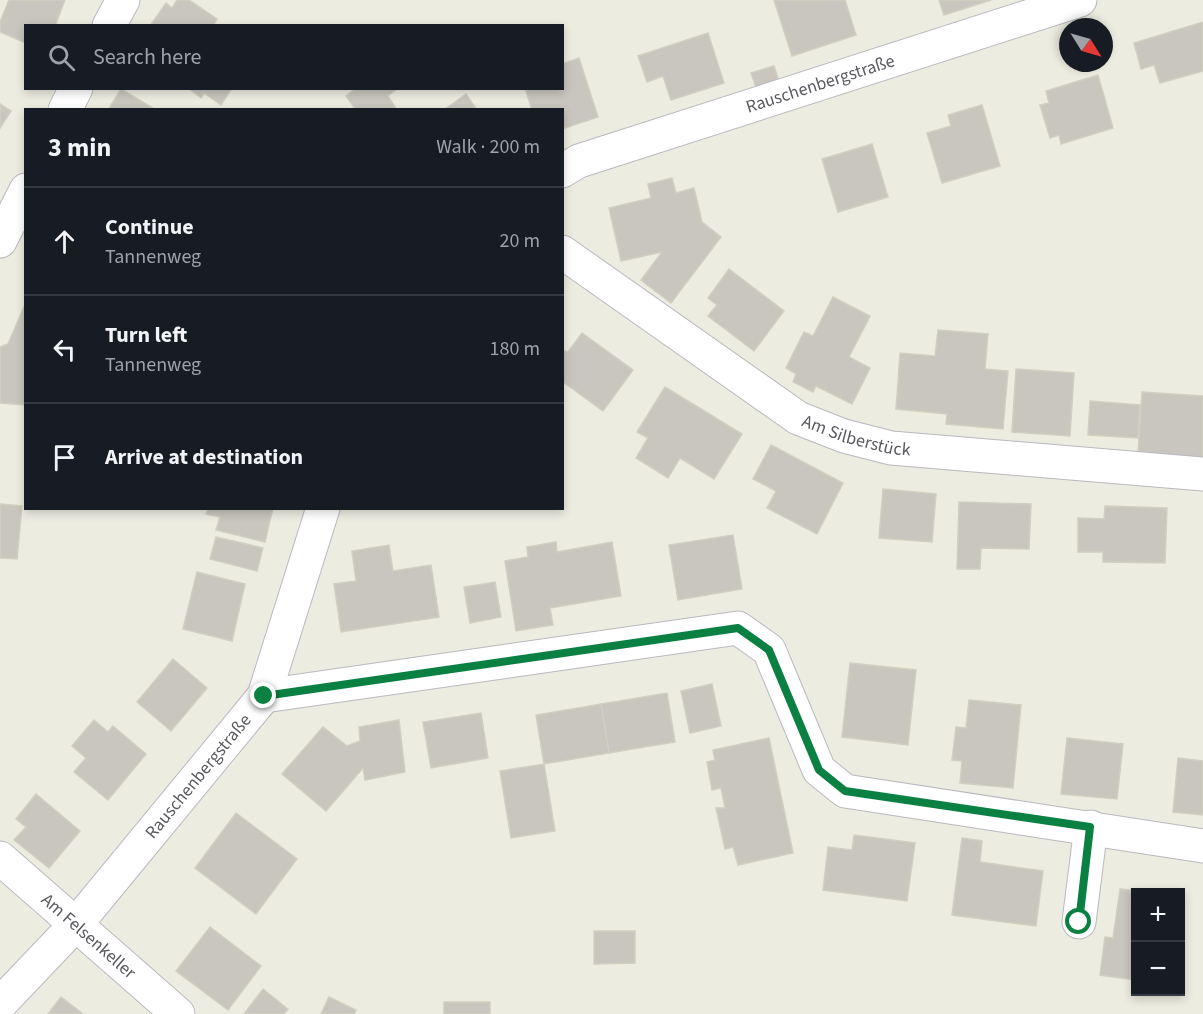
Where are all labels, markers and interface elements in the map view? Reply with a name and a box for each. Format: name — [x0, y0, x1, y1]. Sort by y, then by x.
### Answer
north arrow — [1059, 18, 1113, 72]
search box — [24, 24, 564, 90]
icon: search — [45, 41, 78, 74]
text: Search here — [93, 41, 201, 73]
street label: Rauschenbergstraße — [743, 48, 898, 119]
text: 3 min — [48, 129, 111, 166]
text: Walk · 200 m — [436, 133, 540, 161]
text: Continue — [105, 211, 194, 243]
icon: ahead — [48, 225, 81, 258]
text: 20 m — [500, 227, 540, 255]
text: Tannenweg — [105, 243, 201, 271]
text: Turn left — [105, 319, 187, 351]
icon: left — [48, 333, 81, 366]
text: 180 m — [490, 335, 540, 363]
text: Tannenweg — [105, 351, 201, 379]
street label: Am Silberstück — [798, 408, 912, 462]
icon: arrive — [48, 441, 81, 474]
text: Arrive at destination — [105, 441, 303, 473]
route end — [250, 682, 276, 708]
street label: Rauschenbergstraße — [139, 708, 257, 844]
street label: Am Felsenkeller — [36, 887, 142, 985]
map controls — [1131, 888, 1185, 996]
button: + — [1131, 888, 1185, 942]
route start — [1065, 908, 1091, 934]
button: − — [1131, 942, 1185, 996]

